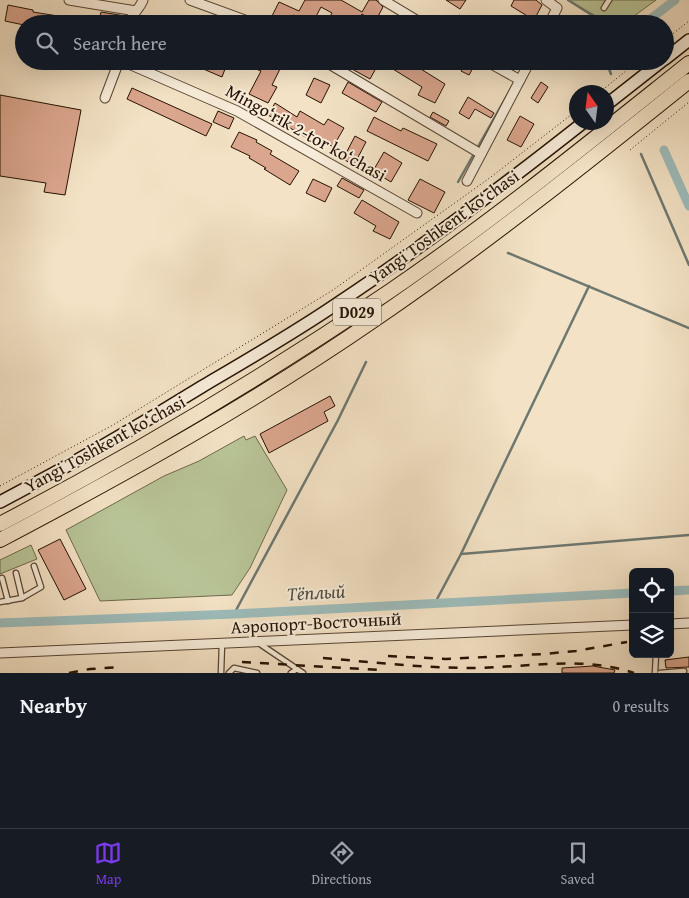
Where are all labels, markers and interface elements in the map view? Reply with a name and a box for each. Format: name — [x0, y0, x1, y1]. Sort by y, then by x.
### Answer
search box — [15, 15, 674, 70]
icon: search — [33, 29, 61, 57]
text: Search here — [73, 29, 167, 57]
street label: Mingo‘rik 2-tor ko‘chasi — [221, 77, 392, 188]
north arrow — [569, 85, 614, 130]
street label: Yangi Toshkent ko‘chasi — [363, 163, 525, 291]
road number: D029 — [333, 298, 381, 326]
street label: Yangi Toshkent ko‘chasi — [19, 388, 190, 499]
map controls — [629, 568, 674, 658]
button: locate — [629, 568, 674, 613]
water label: Тёплый — [286, 576, 346, 608]
street label: Аэропорт-Восточный — [230, 605, 402, 640]
button: layers — [629, 613, 674, 658]
text: Nearby — [20, 690, 87, 721]
text: 0 results — [612, 694, 669, 718]
tab: Map — [94, 839, 122, 889]
tab: Directions — [311, 839, 372, 889]
tab: Saved — [561, 839, 595, 889]

